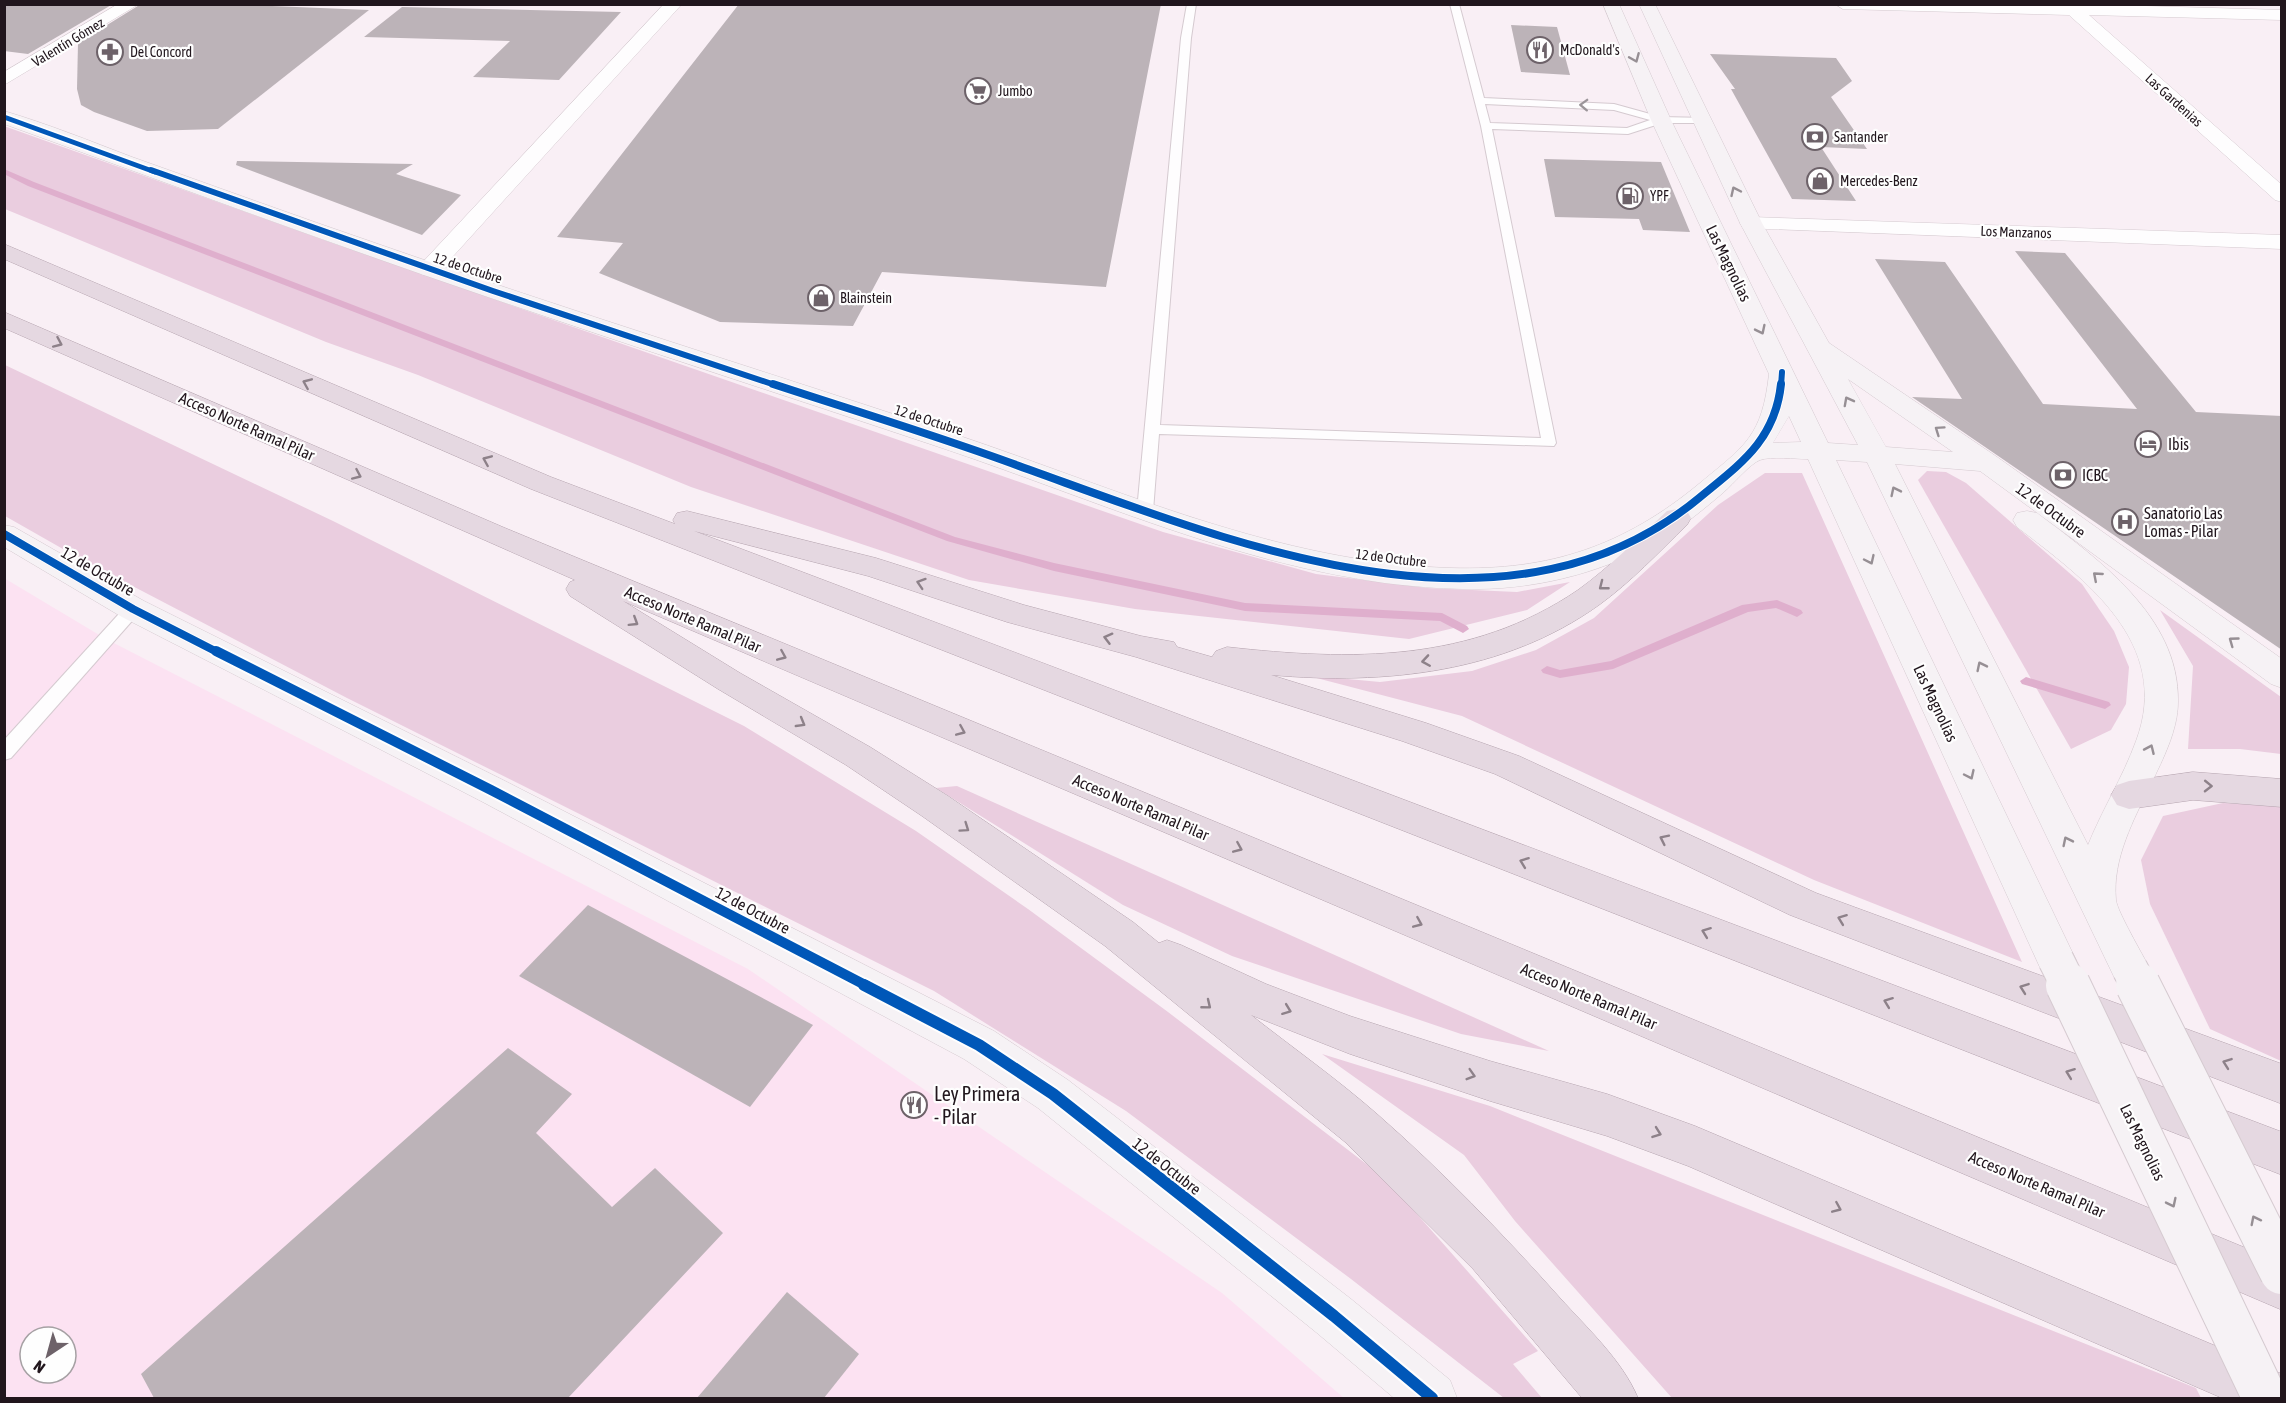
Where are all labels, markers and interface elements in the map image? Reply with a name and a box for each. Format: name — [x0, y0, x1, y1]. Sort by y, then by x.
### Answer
street label: Valentín Gómez — [29, 14, 107, 70]
restaurant icon: McDonald's — [1525, 35, 1555, 65]
pharmacy icon: Del Concord — [95, 37, 125, 67]
place label: McDonald's — [1560, 42, 1620, 58]
place label: Del Concord — [130, 44, 192, 60]
one-way arrow — [1627, 52, 1639, 63]
street label: Las Gardenias — [2142, 70, 2206, 130]
supermarket icon: Jumbo — [963, 76, 993, 106]
place label: Jumbo — [998, 83, 1033, 99]
one-way arrow — [1579, 99, 1588, 112]
bank icon: Santander — [1800, 122, 1830, 152]
place label: Santander — [1834, 129, 1889, 145]
shop icon: Mercedes-Benz — [1805, 166, 1835, 196]
place label: Mercedes-Benz — [1840, 173, 1918, 189]
fuel station icon: YPF — [1615, 181, 1645, 211]
one-way arrow — [1731, 186, 1743, 197]
place label: YPF — [1650, 188, 1669, 204]
street label: Las Magnolias — [1702, 222, 1755, 305]
street label: Los Manzanos — [1980, 223, 2052, 241]
street label: 12 de Octubre — [432, 249, 504, 287]
shop icon: Blainstein — [806, 283, 836, 313]
place label: Blainstein — [840, 290, 892, 306]
one-way arrow — [1754, 324, 1766, 335]
one-way arrow — [52, 335, 63, 347]
one-way arrow — [303, 378, 314, 390]
street label: Acceso Norte Ramal Pilar — [177, 388, 318, 464]
one-way arrow — [1844, 397, 1855, 407]
street label: 12 de Octubre — [893, 401, 965, 439]
one-way arrow — [1935, 426, 1946, 437]
hotel icon: Ibis — [2133, 429, 2163, 459]
place label: Ibis — [2168, 435, 2189, 453]
one-way arrow — [482, 455, 493, 467]
bank icon: ICBC — [2048, 460, 2078, 490]
place label: ICBC — [2082, 466, 2108, 484]
one-way arrow — [350, 467, 361, 479]
street label: 12 de Octubre — [2013, 479, 2089, 541]
one-way arrow — [1890, 487, 1902, 498]
place label: Sanatorio Las Lomas - Pilar — [2144, 504, 2223, 540]
hospital icon: Sanatorio Las Lomas - Pilar — [2110, 507, 2140, 537]
street label: 12 de Octubre — [58, 543, 138, 599]
street label: 12 de Octubre — [1355, 546, 1427, 570]
one-way arrow — [1862, 553, 1874, 564]
one-way arrow — [2093, 572, 2104, 583]
one-way arrow — [916, 578, 927, 590]
one-way arrow — [1599, 578, 1610, 589]
street label: Acceso Norte Ramal Pilar — [622, 582, 764, 656]
one-way arrow — [628, 614, 638, 626]
one-way arrow — [1103, 633, 1113, 646]
one-way arrow — [2228, 637, 2239, 648]
one-way arrow — [775, 649, 786, 661]
one-way arrow — [1422, 654, 1431, 666]
street label: Las Magnolias — [1909, 662, 1962, 745]
one-way arrow — [1977, 662, 1988, 673]
one-way arrow — [795, 715, 805, 727]
one-way arrow — [955, 724, 966, 736]
one-way arrow — [2143, 744, 2155, 755]
one-way arrow — [1962, 768, 1974, 779]
street label: Acceso Norte Ramal Pilar — [1070, 770, 1212, 844]
one-way arrow — [2203, 780, 2212, 793]
one-way arrow — [959, 820, 970, 831]
one-way arrow — [1659, 835, 1670, 847]
one-way arrow — [2063, 837, 2074, 848]
one-way arrow — [1231, 841, 1242, 853]
one-way arrow — [1520, 857, 1531, 869]
street label: 12 de Octubre — [713, 883, 793, 937]
one-way arrow — [1837, 914, 1847, 927]
one-way arrow — [1411, 916, 1422, 928]
one-way arrow — [1701, 927, 1712, 939]
street label: Acceso Norte Ramal Pilar — [1518, 959, 1660, 1033]
one-way arrow — [2019, 982, 2030, 995]
one-way arrow — [1200, 997, 1211, 1008]
one-way arrow — [1883, 997, 1894, 1010]
one-way arrow — [1281, 1003, 1292, 1016]
one-way arrow — [2222, 1058, 2233, 1071]
one-way arrow — [2065, 1067, 2076, 1080]
one-way arrow — [1465, 1068, 1476, 1080]
place label: Ley Primera - Pilar — [934, 1082, 1020, 1128]
restaurant icon: Ley Primera - Pilar — [899, 1090, 929, 1120]
street label: Las Magnolias — [2116, 1101, 2169, 1184]
one-way arrow — [1651, 1126, 1662, 1139]
street label: 12 de Octubre — [1129, 1134, 1205, 1198]
street label: Acceso Norte Ramal Pilar — [1966, 1147, 2108, 1221]
one-way arrow — [2164, 1196, 2176, 1207]
one-way arrow — [1831, 1201, 1842, 1213]
one-way arrow — [2251, 1215, 2263, 1226]
north arrow — [18, 1325, 78, 1385]
text: N — [30, 1357, 48, 1377]

